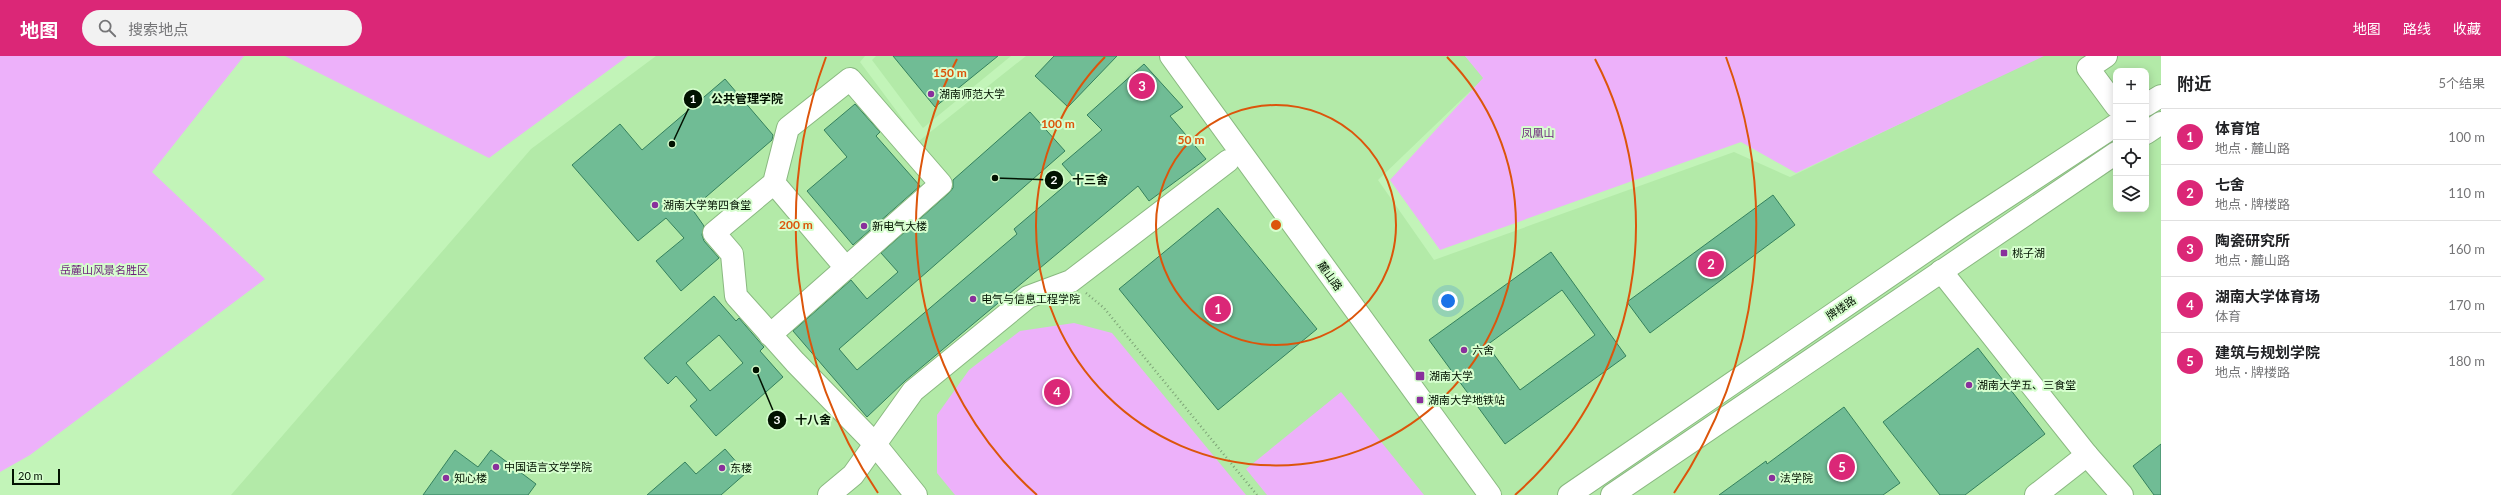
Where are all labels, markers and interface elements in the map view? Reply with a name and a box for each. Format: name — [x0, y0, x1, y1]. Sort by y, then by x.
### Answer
search box — [82, 10, 362, 46]
icon: search — [96, 17, 118, 39]
text: 地图 — [20, 18, 58, 41]
text: 搜索地点 — [128, 20, 188, 38]
text: 地图 — [2353, 20, 2381, 37]
text: 路线 — [2403, 20, 2431, 37]
text: 收藏 — [2453, 20, 2481, 37]
text: 150 m — [933, 65, 967, 80]
map controls — [2113, 68, 2149, 212]
button: + — [2113, 68, 2149, 104]
pin: 3 — [1129, 71, 1155, 101]
text: 附近 — [2177, 73, 2211, 94]
text: 5个结果 — [2438, 75, 2485, 91]
callout: 公共管理学院 — [683, 87, 791, 111]
place label: 湖南师范大学 — [939, 87, 1005, 100]
marker: 湖南师范大学 — [926, 89, 936, 99]
text: 1 — [690, 91, 697, 106]
text: 公共管理学院 — [711, 91, 783, 106]
button: − — [2113, 104, 2149, 140]
text: 100 m — [1041, 116, 1075, 131]
text: 体育馆 — [2215, 119, 2260, 137]
park label: 凤凰山 — [1522, 126, 1555, 139]
text: 1 — [2186, 129, 2194, 145]
text: 100 m — [2448, 129, 2485, 145]
text: 50 m — [1178, 132, 1204, 147]
button: locate — [2113, 140, 2149, 176]
text: 地点 · 麓山路 — [2215, 140, 2290, 156]
callout: 十三舍 — [1044, 168, 1116, 192]
text: 2 — [1051, 172, 1058, 187]
text: 十三舍 — [1072, 172, 1108, 187]
text: 七舍 — [2215, 175, 2245, 193]
button: layers — [2113, 176, 2149, 212]
text: 2 — [2186, 185, 2194, 201]
text: 110 m — [2448, 185, 2485, 201]
text: 地点 · 牌楼路 — [2215, 196, 2290, 212]
place label: 湖南大学第四食堂 — [663, 198, 751, 211]
marker: 湖南大学第四食堂 — [650, 200, 660, 210]
text: 200 m — [779, 217, 813, 232]
centre of rings — [1269, 218, 1283, 232]
place label: 新电气大楼 — [872, 219, 927, 232]
marker: 新电气大楼 — [859, 221, 869, 231]
text: 陶瓷研究所 — [2215, 231, 2290, 249]
text: 3 — [2186, 241, 2194, 257]
text: 160 m — [2448, 241, 2485, 257]
place label: 桃子湖 — [2012, 246, 2045, 259]
marker: 桃子湖 — [1999, 248, 2009, 258]
pin: 2 — [1698, 249, 1724, 279]
text: 地点 · 麓山路 — [2215, 252, 2290, 268]
street label: 麓山路 — [1315, 259, 1345, 293]
park label: 岳麓山风景名胜区 — [60, 263, 148, 276]
text: 湖南大学体育场 — [2215, 287, 2320, 305]
your location — [1438, 291, 1458, 311]
place label: 电气与信息工程学院 — [981, 292, 1080, 305]
street label: 牌楼路 — [1823, 293, 1858, 322]
marker: 电气与信息工程学院 — [968, 294, 978, 304]
pin: 1 — [1205, 294, 1231, 324]
text: 4 — [2186, 297, 2194, 313]
text: 170 m — [2448, 297, 2485, 313]
text: 体育 — [2215, 308, 2241, 324]
place label: 六舍 — [1472, 343, 1494, 356]
text: 建筑与规划学院 — [2215, 343, 2320, 361]
marker: 六舍 — [1459, 345, 1469, 355]
text: 5 — [2186, 353, 2194, 369]
text: 180 m — [2448, 353, 2485, 369]
text: 地点 · 牌楼路 — [2215, 364, 2290, 380]
place label: 湖南大学 — [1429, 369, 1473, 382]
marker: 湖南大学 — [1414, 370, 1426, 382]
pin: 4 — [1044, 377, 1070, 407]
place label: 湖南大学五、三食堂 — [1977, 378, 2076, 391]
marker: 湖南大学五、三食堂 — [1964, 380, 1974, 390]
place label: 湖南大学地铁站 — [1428, 393, 1505, 406]
marker: 湖南大学地铁站 — [1415, 395, 1425, 405]
callout: 十八舍 — [767, 408, 839, 432]
text: 3 — [774, 412, 781, 427]
text: 十八舍 — [795, 412, 831, 427]
pin: 5 — [1829, 452, 1855, 482]
place label: 中国语言文学学院 — [504, 460, 592, 473]
place label: 东楼 — [730, 461, 752, 474]
marker: 中国语言文学学院 — [491, 462, 501, 472]
marker: 东楼 — [717, 463, 727, 473]
scale bar — [12, 467, 60, 486]
text: 20 m — [18, 469, 43, 482]
place label: 知心楼 — [454, 471, 487, 484]
place label: 法学院 — [1780, 471, 1813, 484]
marker: 知心楼 — [441, 473, 451, 483]
marker: 法学院 — [1767, 473, 1777, 483]

